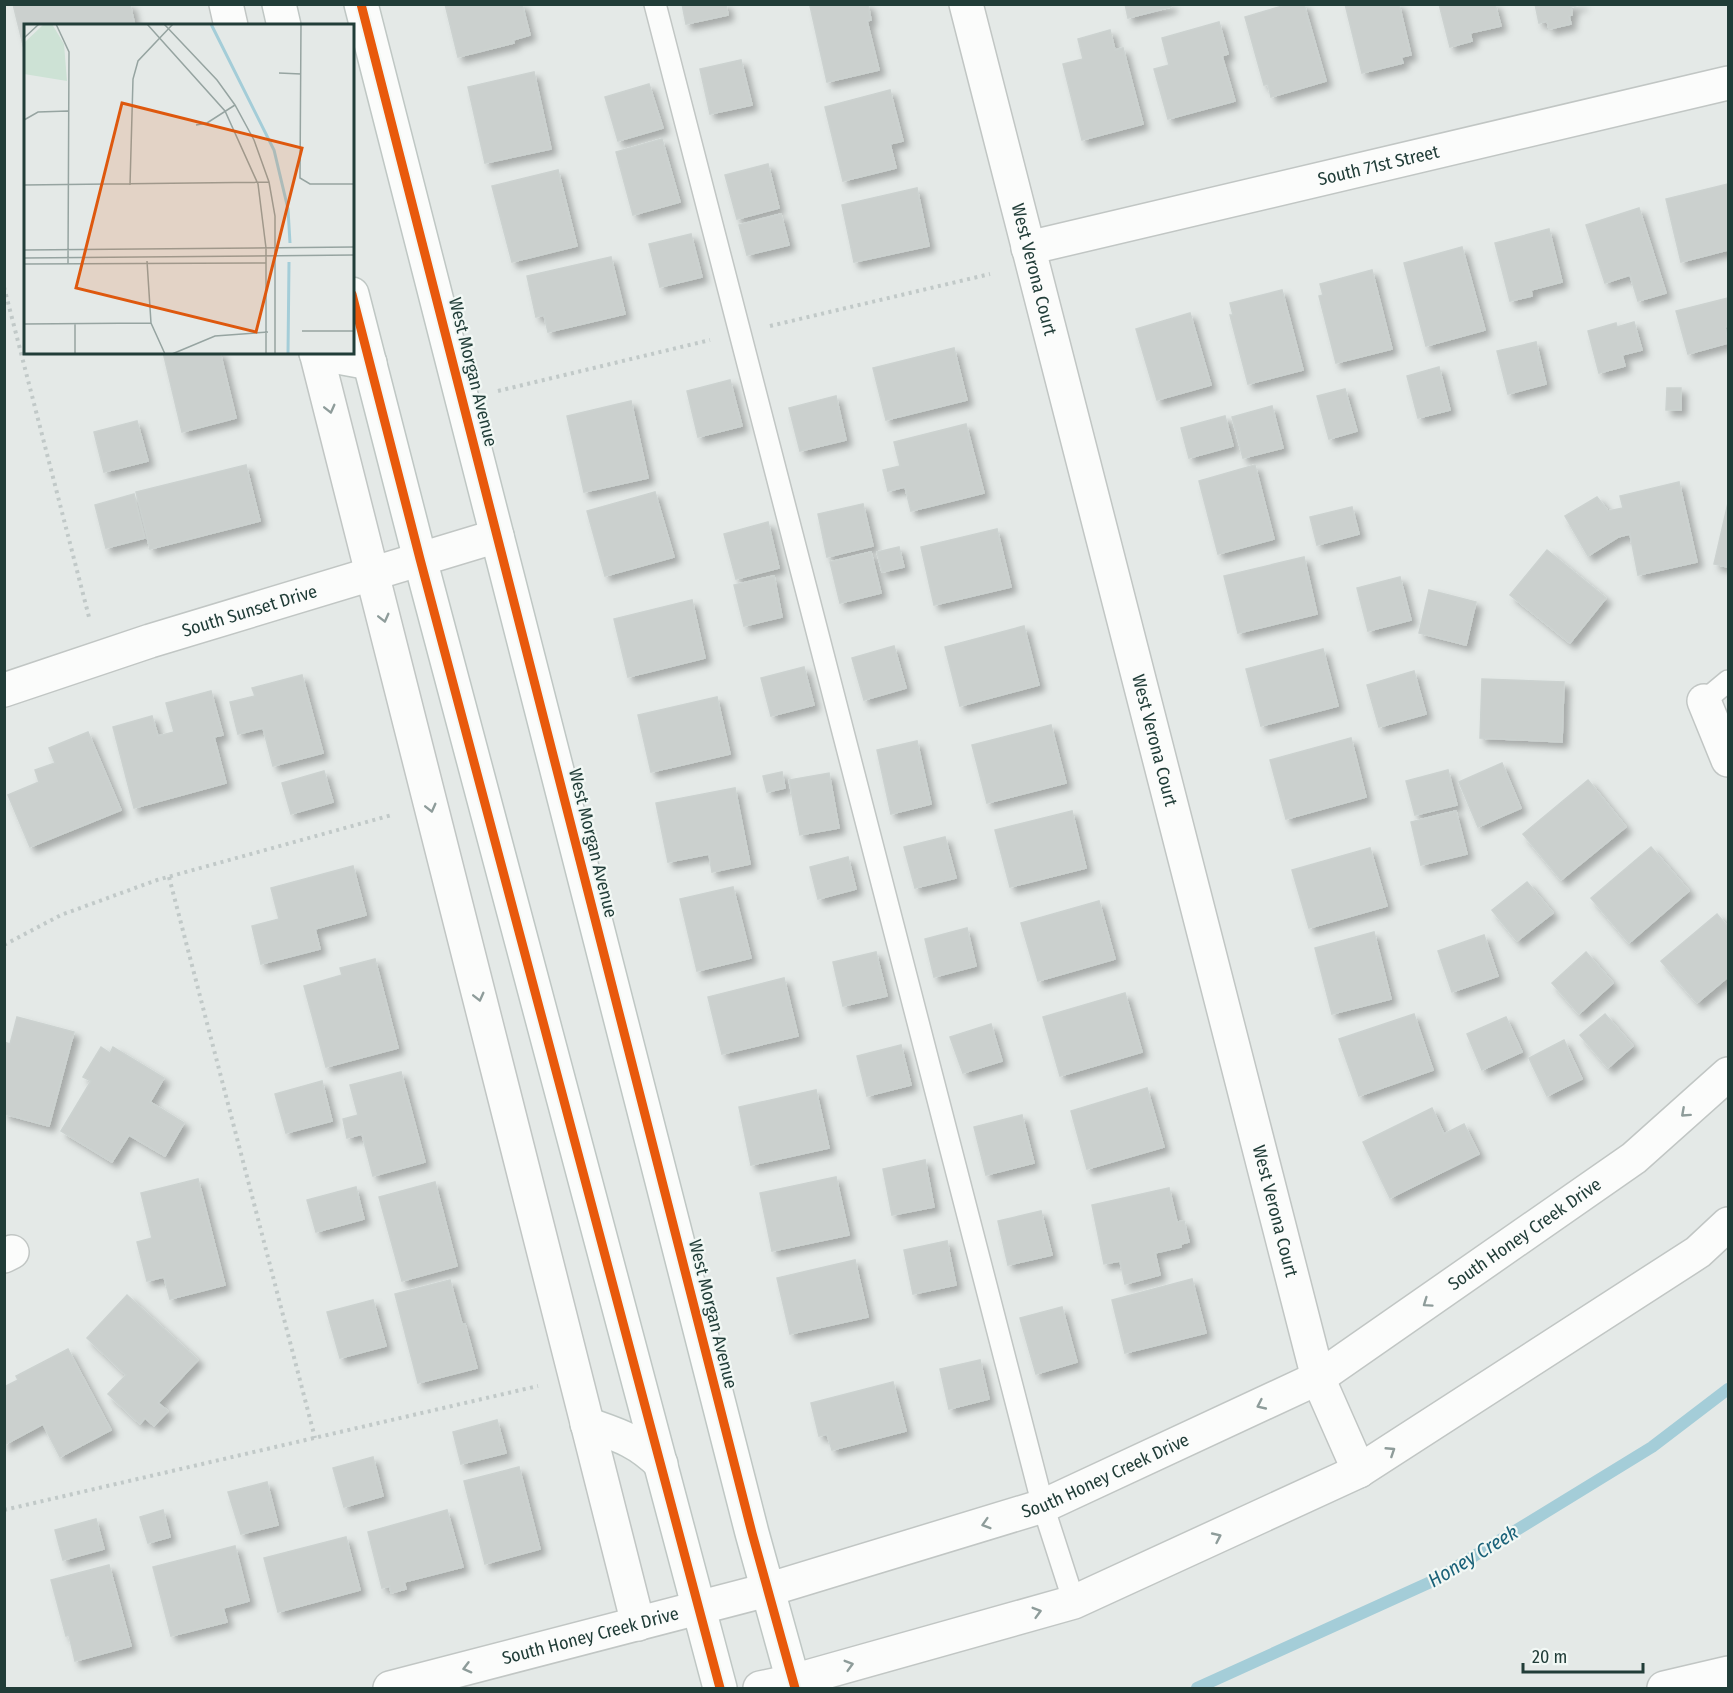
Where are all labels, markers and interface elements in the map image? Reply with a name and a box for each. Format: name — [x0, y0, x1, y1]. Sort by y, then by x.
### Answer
inset map — [24, 24, 354, 354]
street label: South 71st Street — [1316, 140, 1441, 190]
street label: West Verona Court — [1007, 201, 1061, 338]
street label: West Morgan Avenue — [444, 295, 502, 449]
one-way arrow — [323, 404, 336, 414]
street label: South Sunset Drive — [179, 580, 320, 642]
one-way arrow — [376, 613, 389, 623]
street label: West Verona Court — [1127, 672, 1182, 809]
street label: West Morgan Avenue — [564, 766, 622, 920]
one-way arrow — [424, 802, 437, 812]
one-way arrow — [472, 991, 485, 1001]
one-way arrow — [1681, 1106, 1692, 1117]
street label: West Verona Court — [1248, 1143, 1303, 1279]
street label: South Honey Creek Drive — [1444, 1173, 1605, 1295]
street label: West Morgan Avenue — [684, 1237, 742, 1391]
one-way arrow — [1422, 1296, 1433, 1307]
one-way arrow — [1257, 1397, 1268, 1409]
street label: South Honey Creek Drive — [1019, 1429, 1193, 1523]
one-way arrow — [1385, 1446, 1395, 1458]
one-way arrow — [981, 1517, 992, 1529]
water label: Honey Creek — [1424, 1520, 1522, 1592]
one-way arrow — [1210, 1532, 1221, 1544]
street label: South Honey Creek Drive — [500, 1602, 681, 1669]
one-way arrow — [1032, 1607, 1042, 1620]
scale bar — [1523, 1636, 1643, 1674]
text: 20 m — [1532, 1646, 1567, 1668]
one-way arrow — [844, 1660, 854, 1672]
one-way arrow — [462, 1661, 472, 1674]

